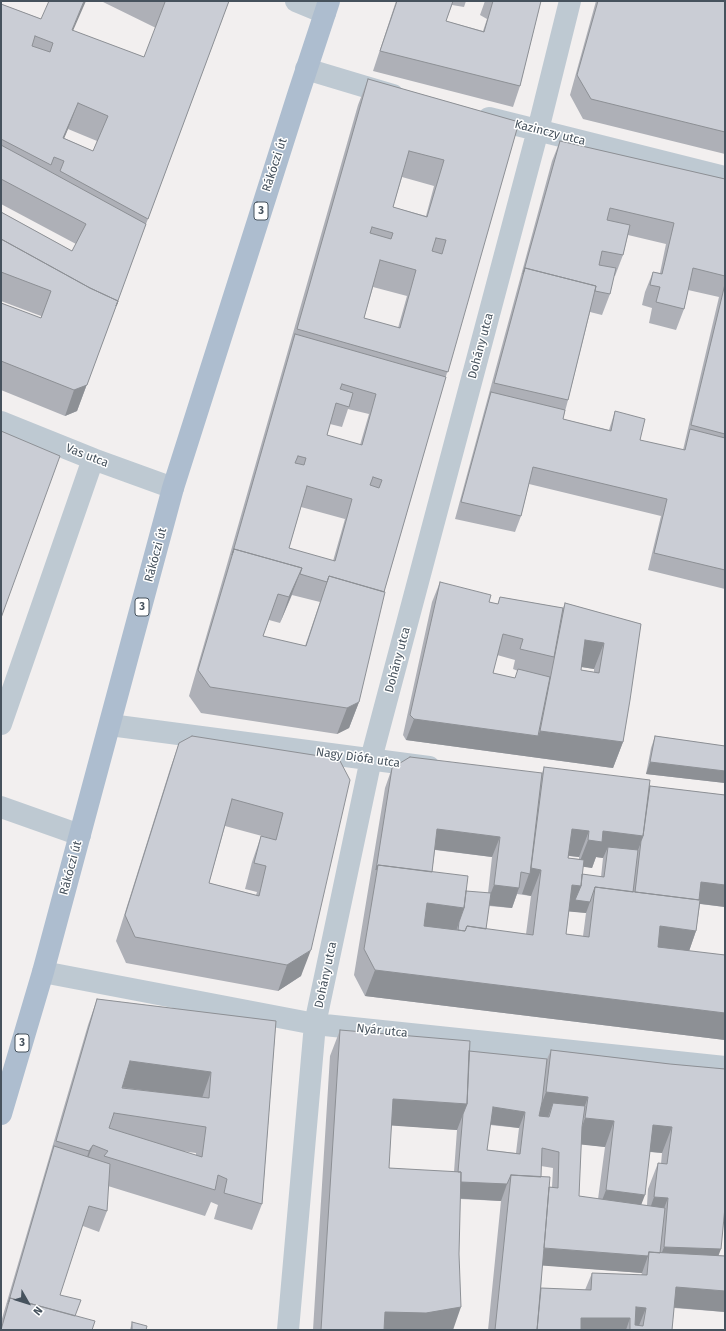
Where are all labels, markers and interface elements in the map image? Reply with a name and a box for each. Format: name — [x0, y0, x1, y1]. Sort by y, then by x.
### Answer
street label: Kazinczy utca — [513, 117, 587, 149]
street label: Rákóczi út — [260, 136, 290, 194]
road number: 3 — [254, 202, 268, 220]
street label: Dohány utca — [465, 311, 497, 381]
street label: Vas utca — [64, 441, 110, 471]
street label: Rákóczi út — [142, 526, 170, 584]
road number: 3 — [135, 598, 149, 616]
street label: Dohány utca — [382, 625, 414, 695]
street label: Nagy Diófa utca — [315, 745, 401, 771]
street label: Rákóczi út — [57, 839, 85, 897]
street label: Dohány utca — [312, 940, 340, 1010]
street label: Nyár utca — [356, 1021, 408, 1041]
road number: 3 — [15, 1034, 29, 1052]
north arrow — [8, 1283, 48, 1323]
text: N — [30, 1304, 45, 1318]

